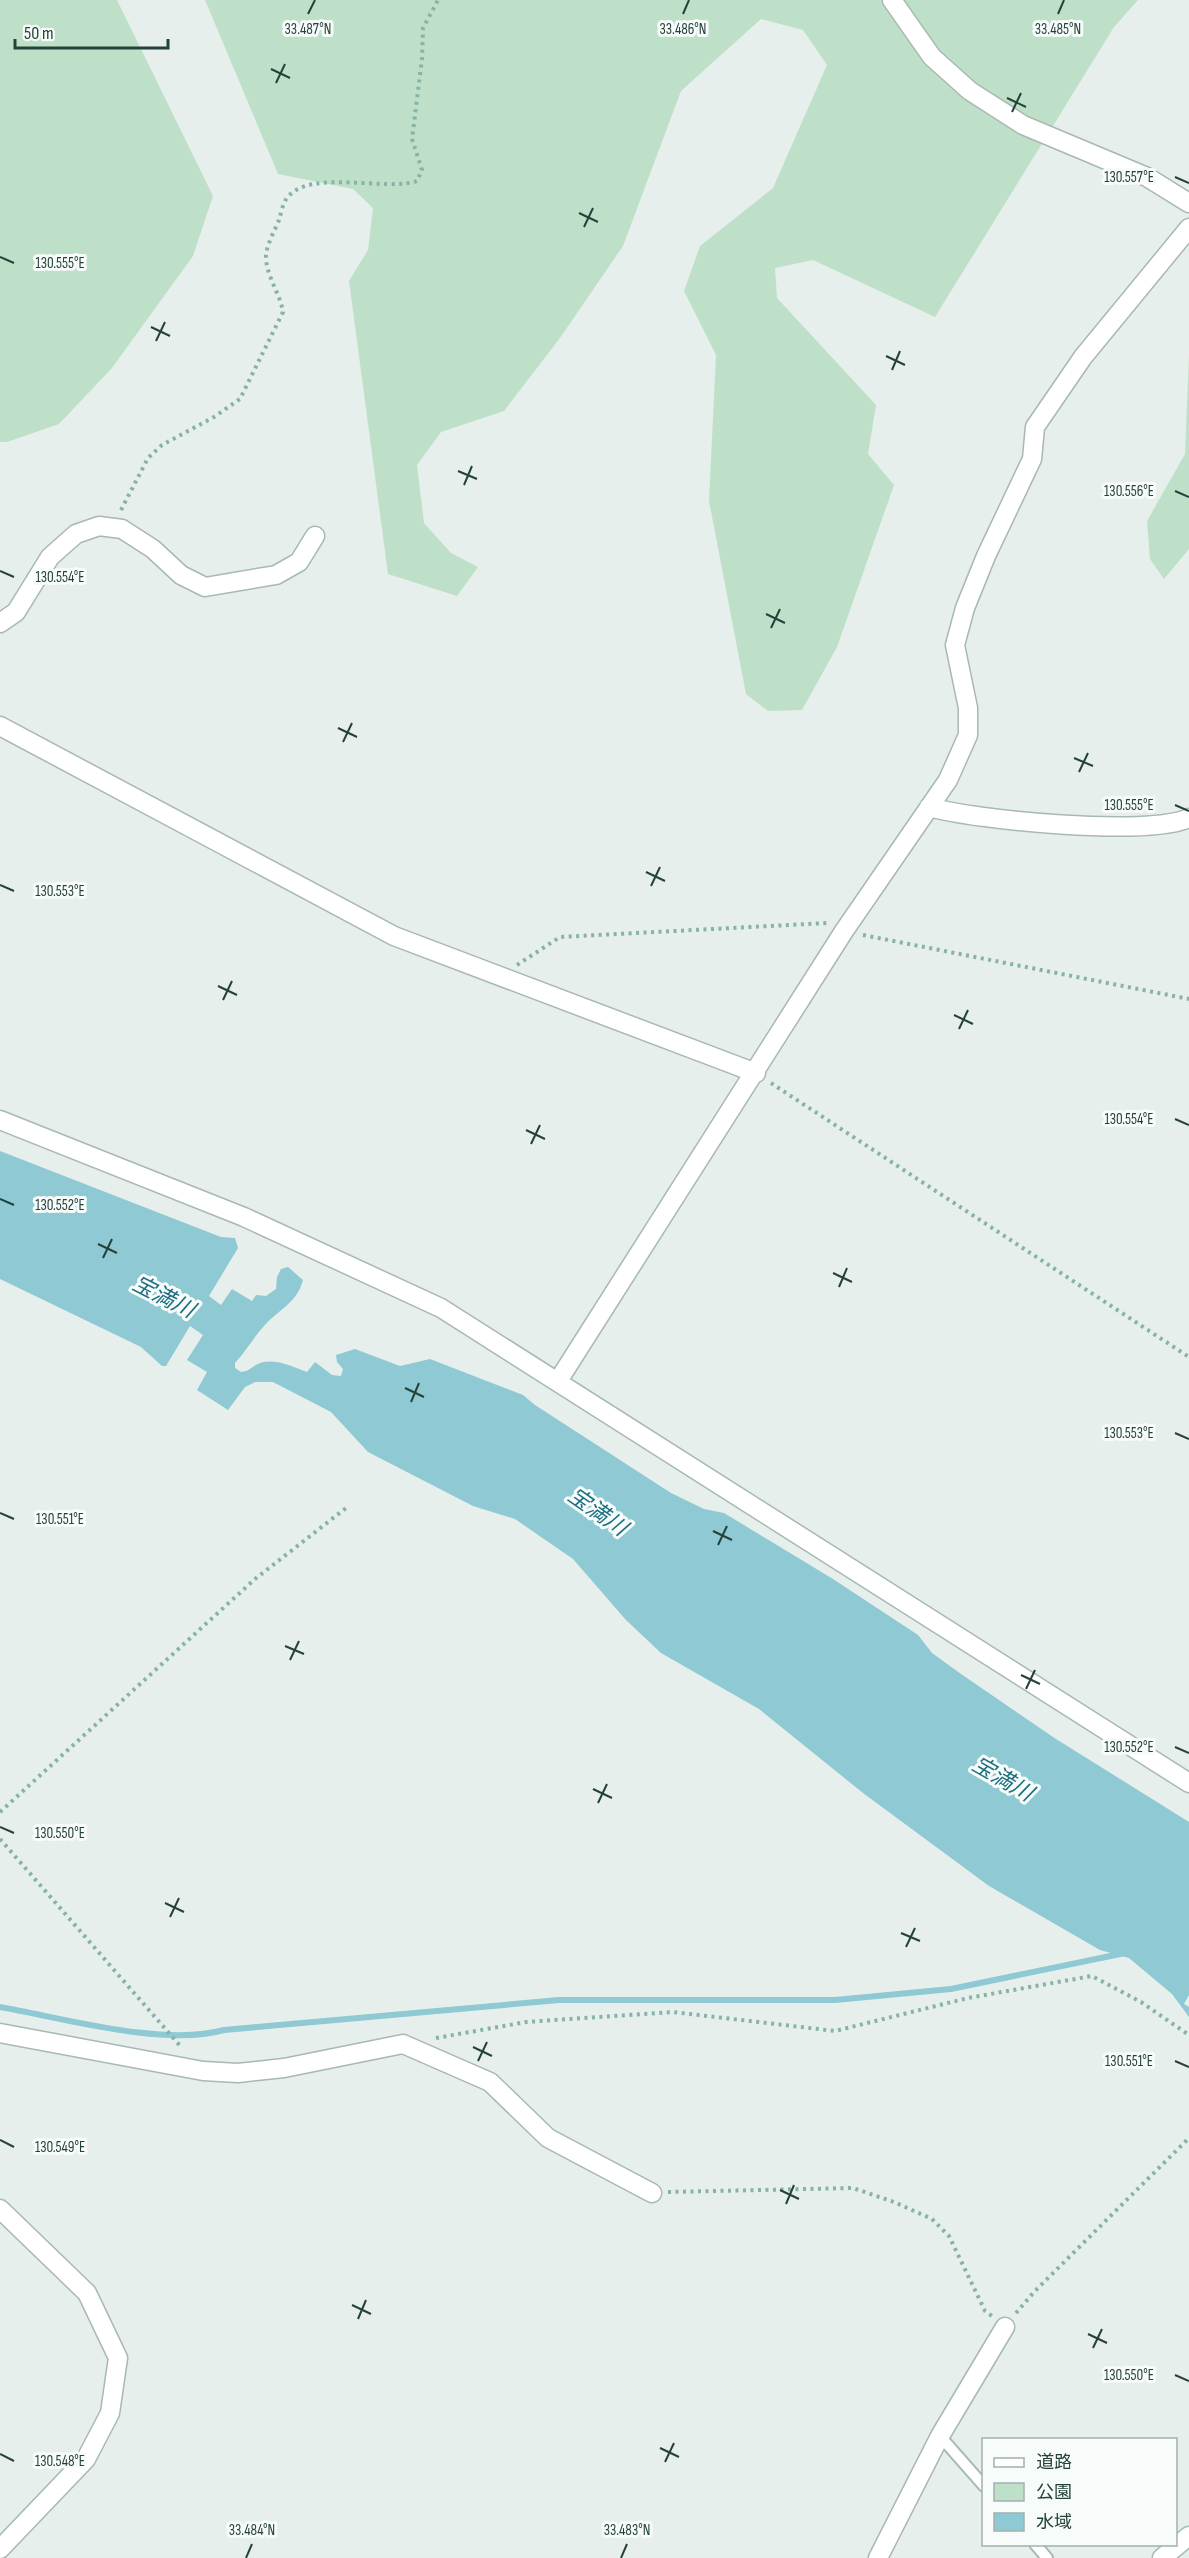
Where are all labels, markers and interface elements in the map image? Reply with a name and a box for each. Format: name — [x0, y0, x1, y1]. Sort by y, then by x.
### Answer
scale bar — [15, 12, 168, 50]
text: 33.487°N — [285, 20, 331, 39]
text: 33.486°N — [660, 20, 706, 39]
text: 33.485°N — [1035, 20, 1081, 39]
text: 50 m — [24, 23, 54, 44]
text: 130.557°E — [1104, 168, 1154, 187]
text: 130.555°E — [35, 254, 85, 273]
text: 130.556°E — [1104, 482, 1154, 501]
text: 130.554°E — [36, 568, 84, 587]
text: 130.555°E — [1104, 796, 1154, 815]
text: 130.553°E — [35, 882, 85, 901]
text: 130.554°E — [1105, 1110, 1153, 1129]
text: 130.552°E — [35, 1196, 85, 1215]
water label: 宝満川 — [128, 1270, 201, 1325]
text: 130.553°E — [1104, 1424, 1154, 1443]
water label: 宝満川 — [562, 1482, 634, 1543]
text: 130.551°E — [36, 1510, 84, 1529]
text: 130.552°E — [1104, 1738, 1154, 1757]
water label: 宝満川 — [967, 1751, 1039, 1808]
text: 130.550°E — [35, 1824, 85, 1843]
text: 130.551°E — [1105, 2052, 1153, 2071]
text: 130.549°E — [35, 2138, 85, 2157]
text: 130.550°E — [1104, 2366, 1154, 2385]
legend — [982, 2438, 1177, 2546]
text: 130.548°E — [35, 2452, 85, 2471]
text: 道路 — [1036, 2452, 1072, 2473]
text: 公園 — [1036, 2482, 1072, 2503]
text: 水域 — [1036, 2512, 1072, 2533]
text: 33.484°N — [229, 2521, 275, 2540]
text: 33.483°N — [604, 2521, 650, 2540]

